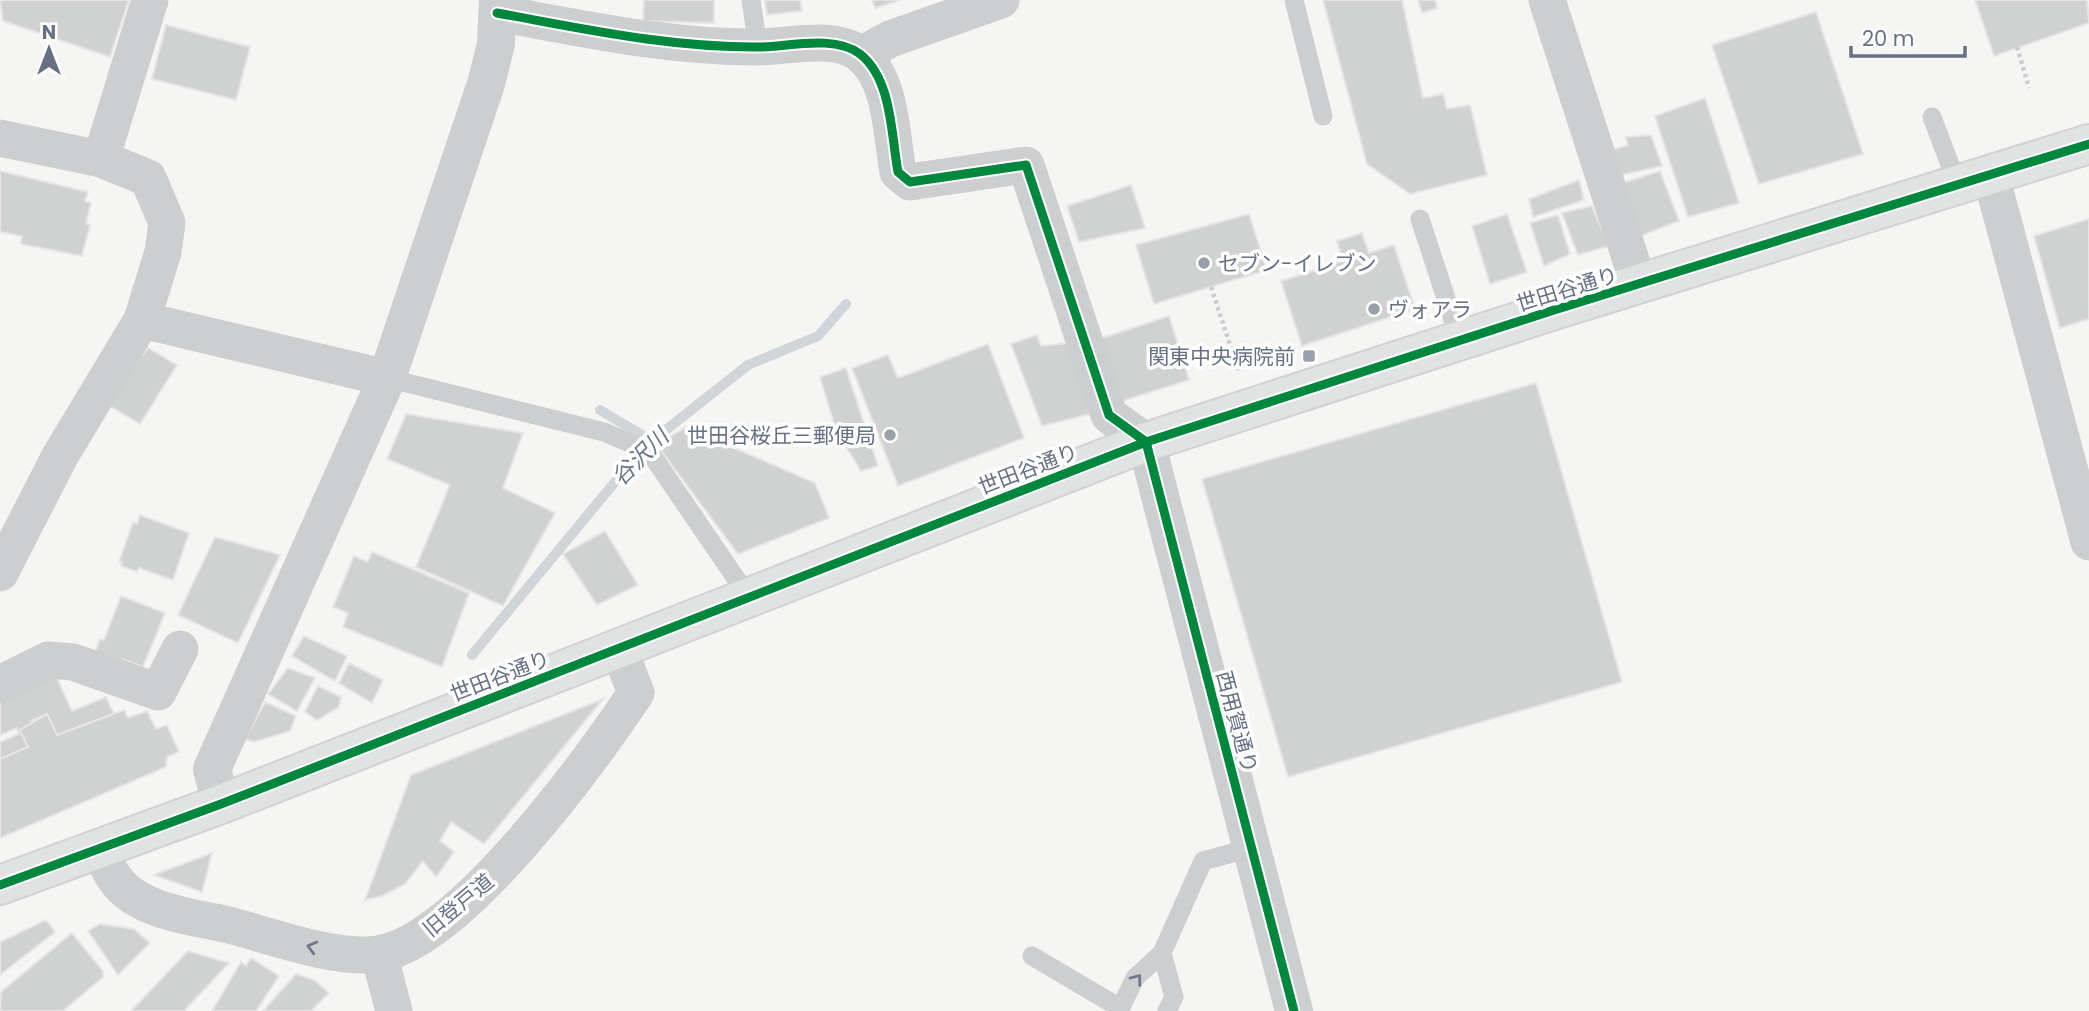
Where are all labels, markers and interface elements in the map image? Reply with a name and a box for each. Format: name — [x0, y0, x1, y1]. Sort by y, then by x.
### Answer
north arrow — [14, 14, 84, 84]
scale bar — [1851, 14, 1965, 58]
text: N — [42, 19, 56, 46]
text: 20 m — [1862, 24, 1915, 53]
place label: セブン-イレブン — [1218, 249, 1377, 278]
marker: セブン-イレブン — [1196, 255, 1212, 271]
street label: 世田谷通り — [1513, 260, 1621, 318]
place label: ヴォアラ — [1388, 295, 1472, 324]
marker: ヴォアラ — [1366, 301, 1382, 317]
place label: 関東中央病院前 — [1148, 342, 1295, 371]
marker: 関東中央病院前 — [1301, 348, 1317, 364]
water label: 谷沢川 — [604, 419, 678, 493]
place label: 世田谷桜丘三郵便局 — [687, 421, 876, 450]
marker: 世田谷桜丘三郵便局 — [882, 427, 898, 443]
street label: 世田谷通り — [974, 437, 1082, 501]
street label: 世田谷通り — [446, 644, 554, 708]
street label: 西用賀通り — [1209, 668, 1265, 776]
street label: 旧登戸道 — [417, 867, 499, 943]
one-way arrow — [306, 941, 318, 955]
one-way arrow — [1129, 974, 1141, 987]

